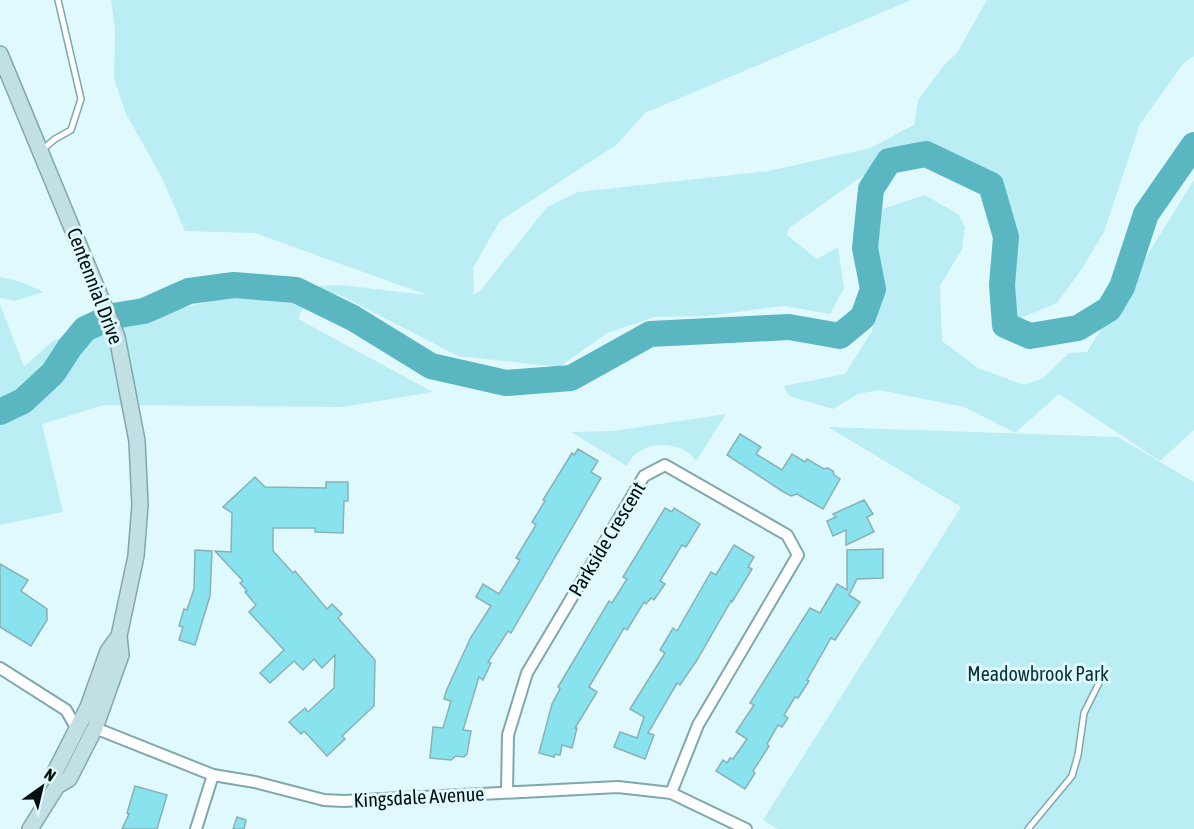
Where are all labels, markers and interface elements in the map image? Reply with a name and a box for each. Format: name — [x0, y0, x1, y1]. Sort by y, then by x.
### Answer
street label: Centennial Drive — [63, 224, 128, 347]
street label: Parkside Crescent — [563, 477, 650, 600]
park label: Meadowbrook Park — [967, 662, 1109, 685]
north arrow — [12, 757, 72, 817]
text: N — [41, 764, 59, 785]
street label: Kingsdale Avenue — [353, 782, 485, 811]

